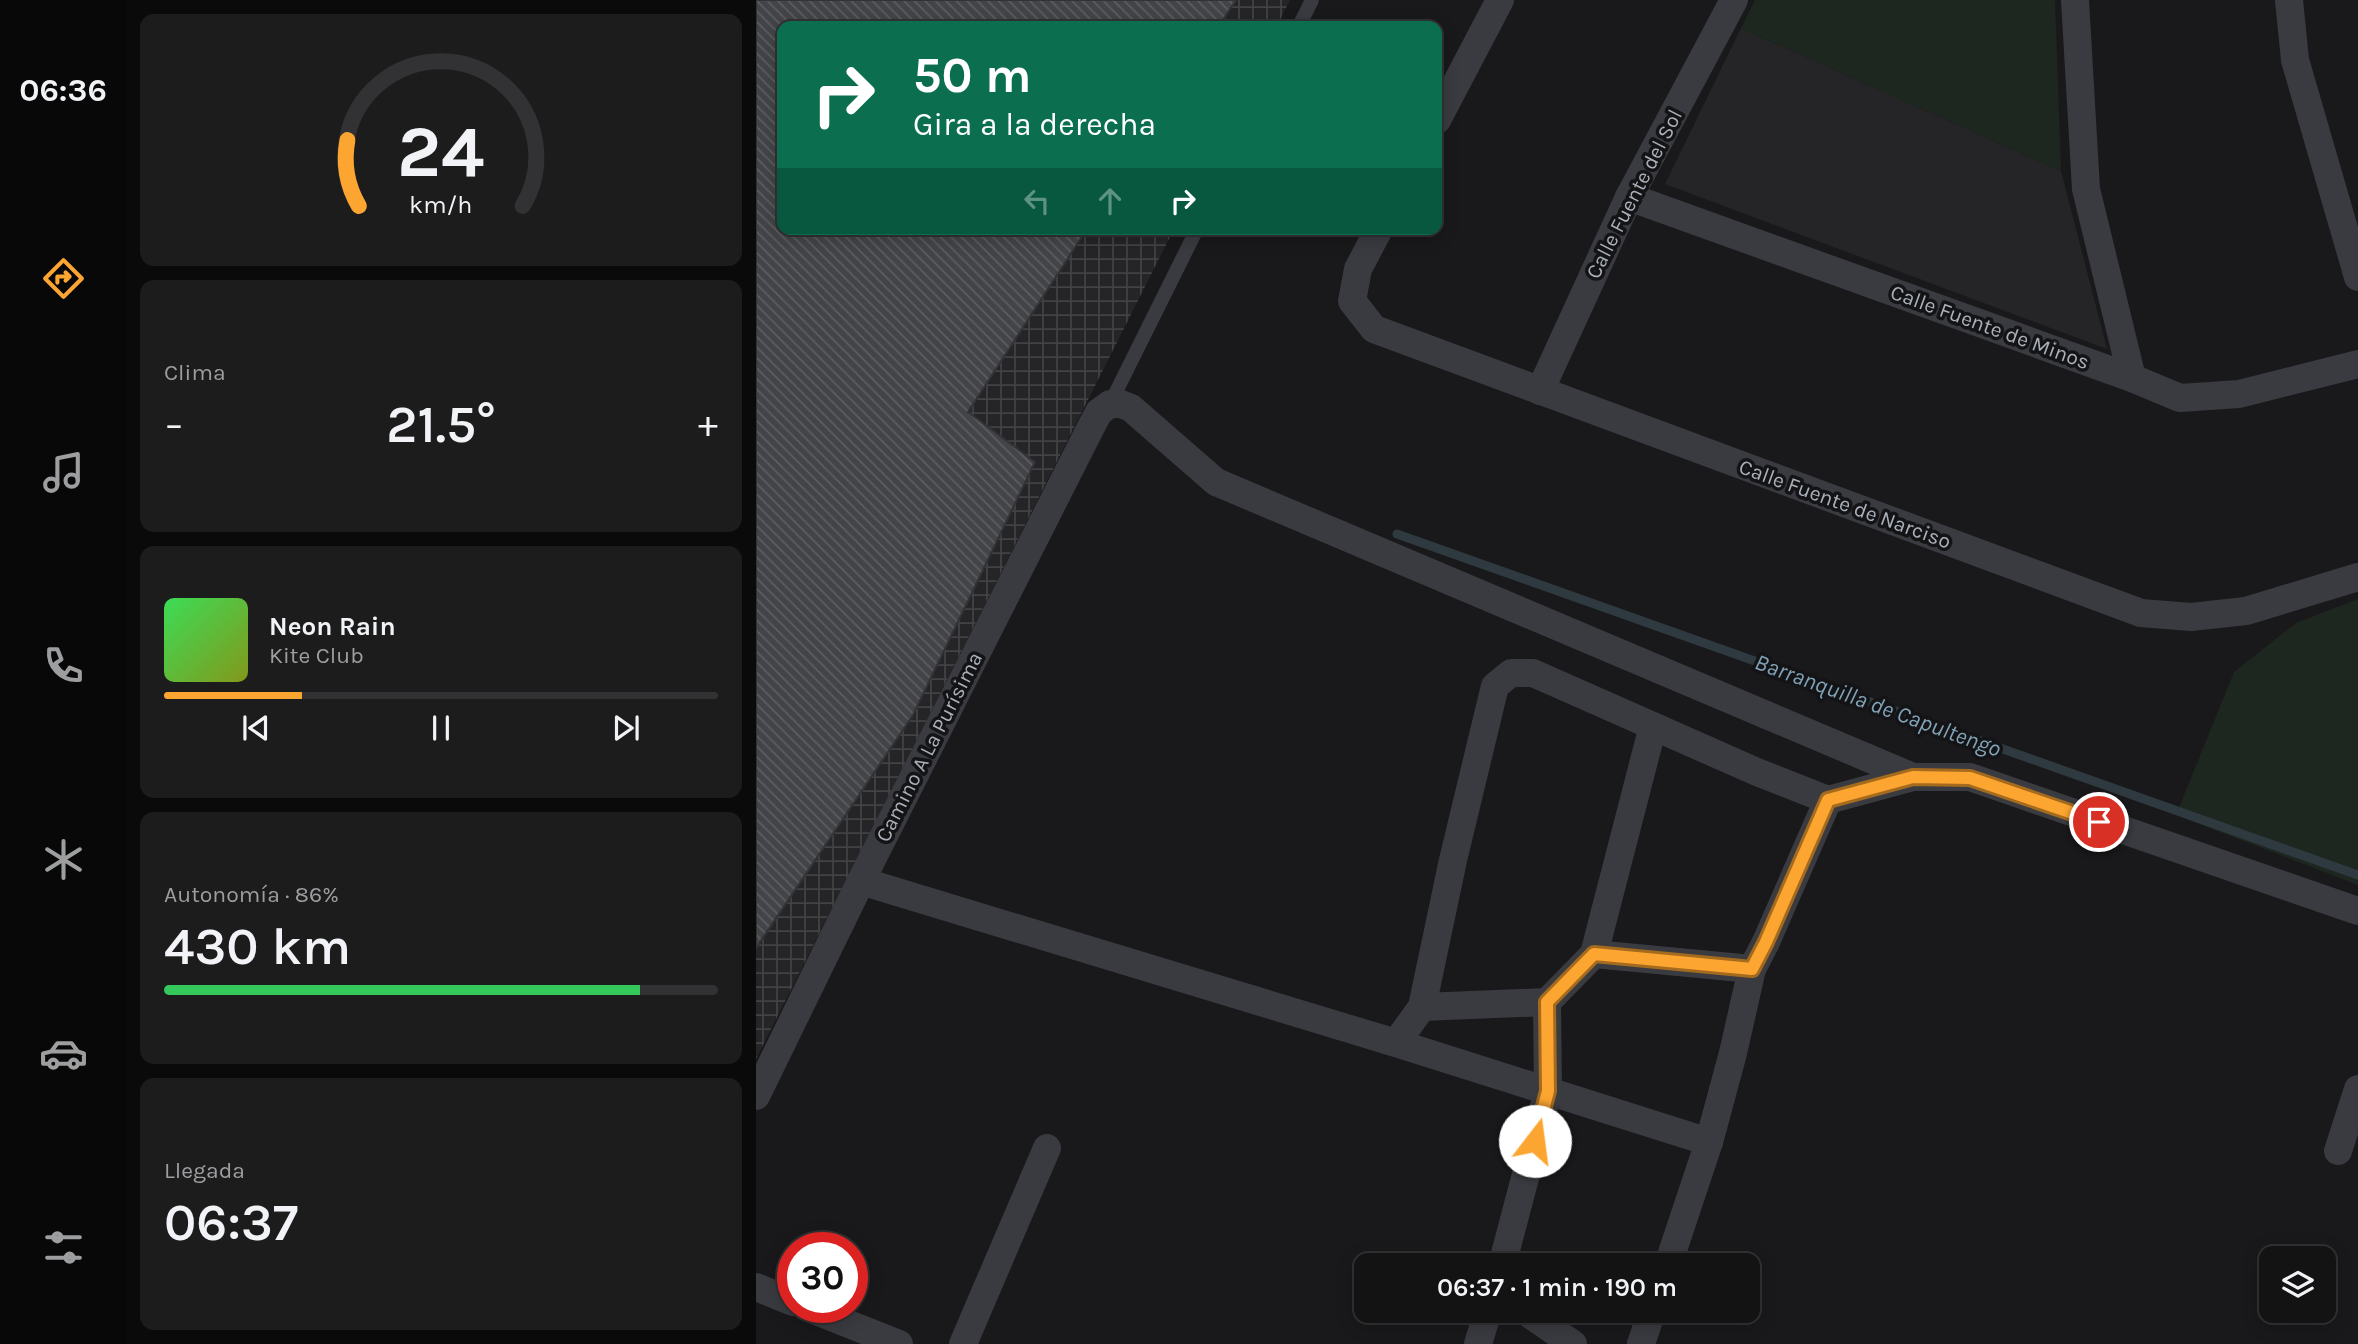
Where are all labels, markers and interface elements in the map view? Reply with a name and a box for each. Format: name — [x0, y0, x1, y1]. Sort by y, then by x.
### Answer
text: 50 m — [913, 47, 1031, 104]
icon: right — [798, 49, 889, 140]
text: 06:36 — [19, 72, 107, 109]
street label: Calle Fuente del Sol — [1581, 105, 1687, 283]
text: Gira a la derecha — [913, 106, 1156, 143]
text: 24 — [397, 109, 485, 194]
icon: left — [1018, 182, 1056, 220]
icon: ahead — [1091, 182, 1129, 220]
icon: right — [1164, 182, 1202, 220]
text: km/h — [409, 190, 473, 219]
icon: directions — [39, 254, 88, 303]
street label: Calle Fuente de Minos — [1887, 280, 2093, 374]
text: Clima — [164, 359, 226, 386]
text: 21.5° — [386, 394, 496, 455]
text: − — [164, 402, 184, 447]
text: + — [698, 402, 718, 447]
icon: music — [39, 448, 88, 497]
street label: Calle Fuente de Narciso — [1736, 454, 1954, 554]
text: Neon Rain — [269, 611, 396, 642]
icon: phone — [39, 641, 88, 690]
text: Kite Club — [269, 642, 364, 669]
street label: Camino A La Purísima — [871, 648, 987, 846]
water label: Barranquilla de Capultengo — [1751, 648, 2005, 763]
icon: previous — [237, 709, 275, 747]
icon: pause — [422, 709, 460, 747]
icon: next — [607, 709, 645, 747]
pin — [2069, 792, 2129, 852]
icon: arrive — [2080, 803, 2118, 841]
icon: climate — [39, 835, 88, 884]
text: Autonomía · 86% — [164, 881, 339, 908]
text: 430 km — [164, 916, 351, 977]
icon: car — [39, 1029, 88, 1078]
position arrow — [1498, 1104, 1572, 1178]
text: Llegada — [164, 1157, 245, 1184]
text: 06:37 — [164, 1192, 298, 1253]
icon: filters — [39, 1223, 88, 1272]
speed limit sign: 30 — [777, 1232, 868, 1323]
map controls — [2259, 1246, 2336, 1323]
button: layers — [2259, 1246, 2336, 1323]
text: 06:37 · 1 min · 190 m — [1437, 1272, 1677, 1303]

